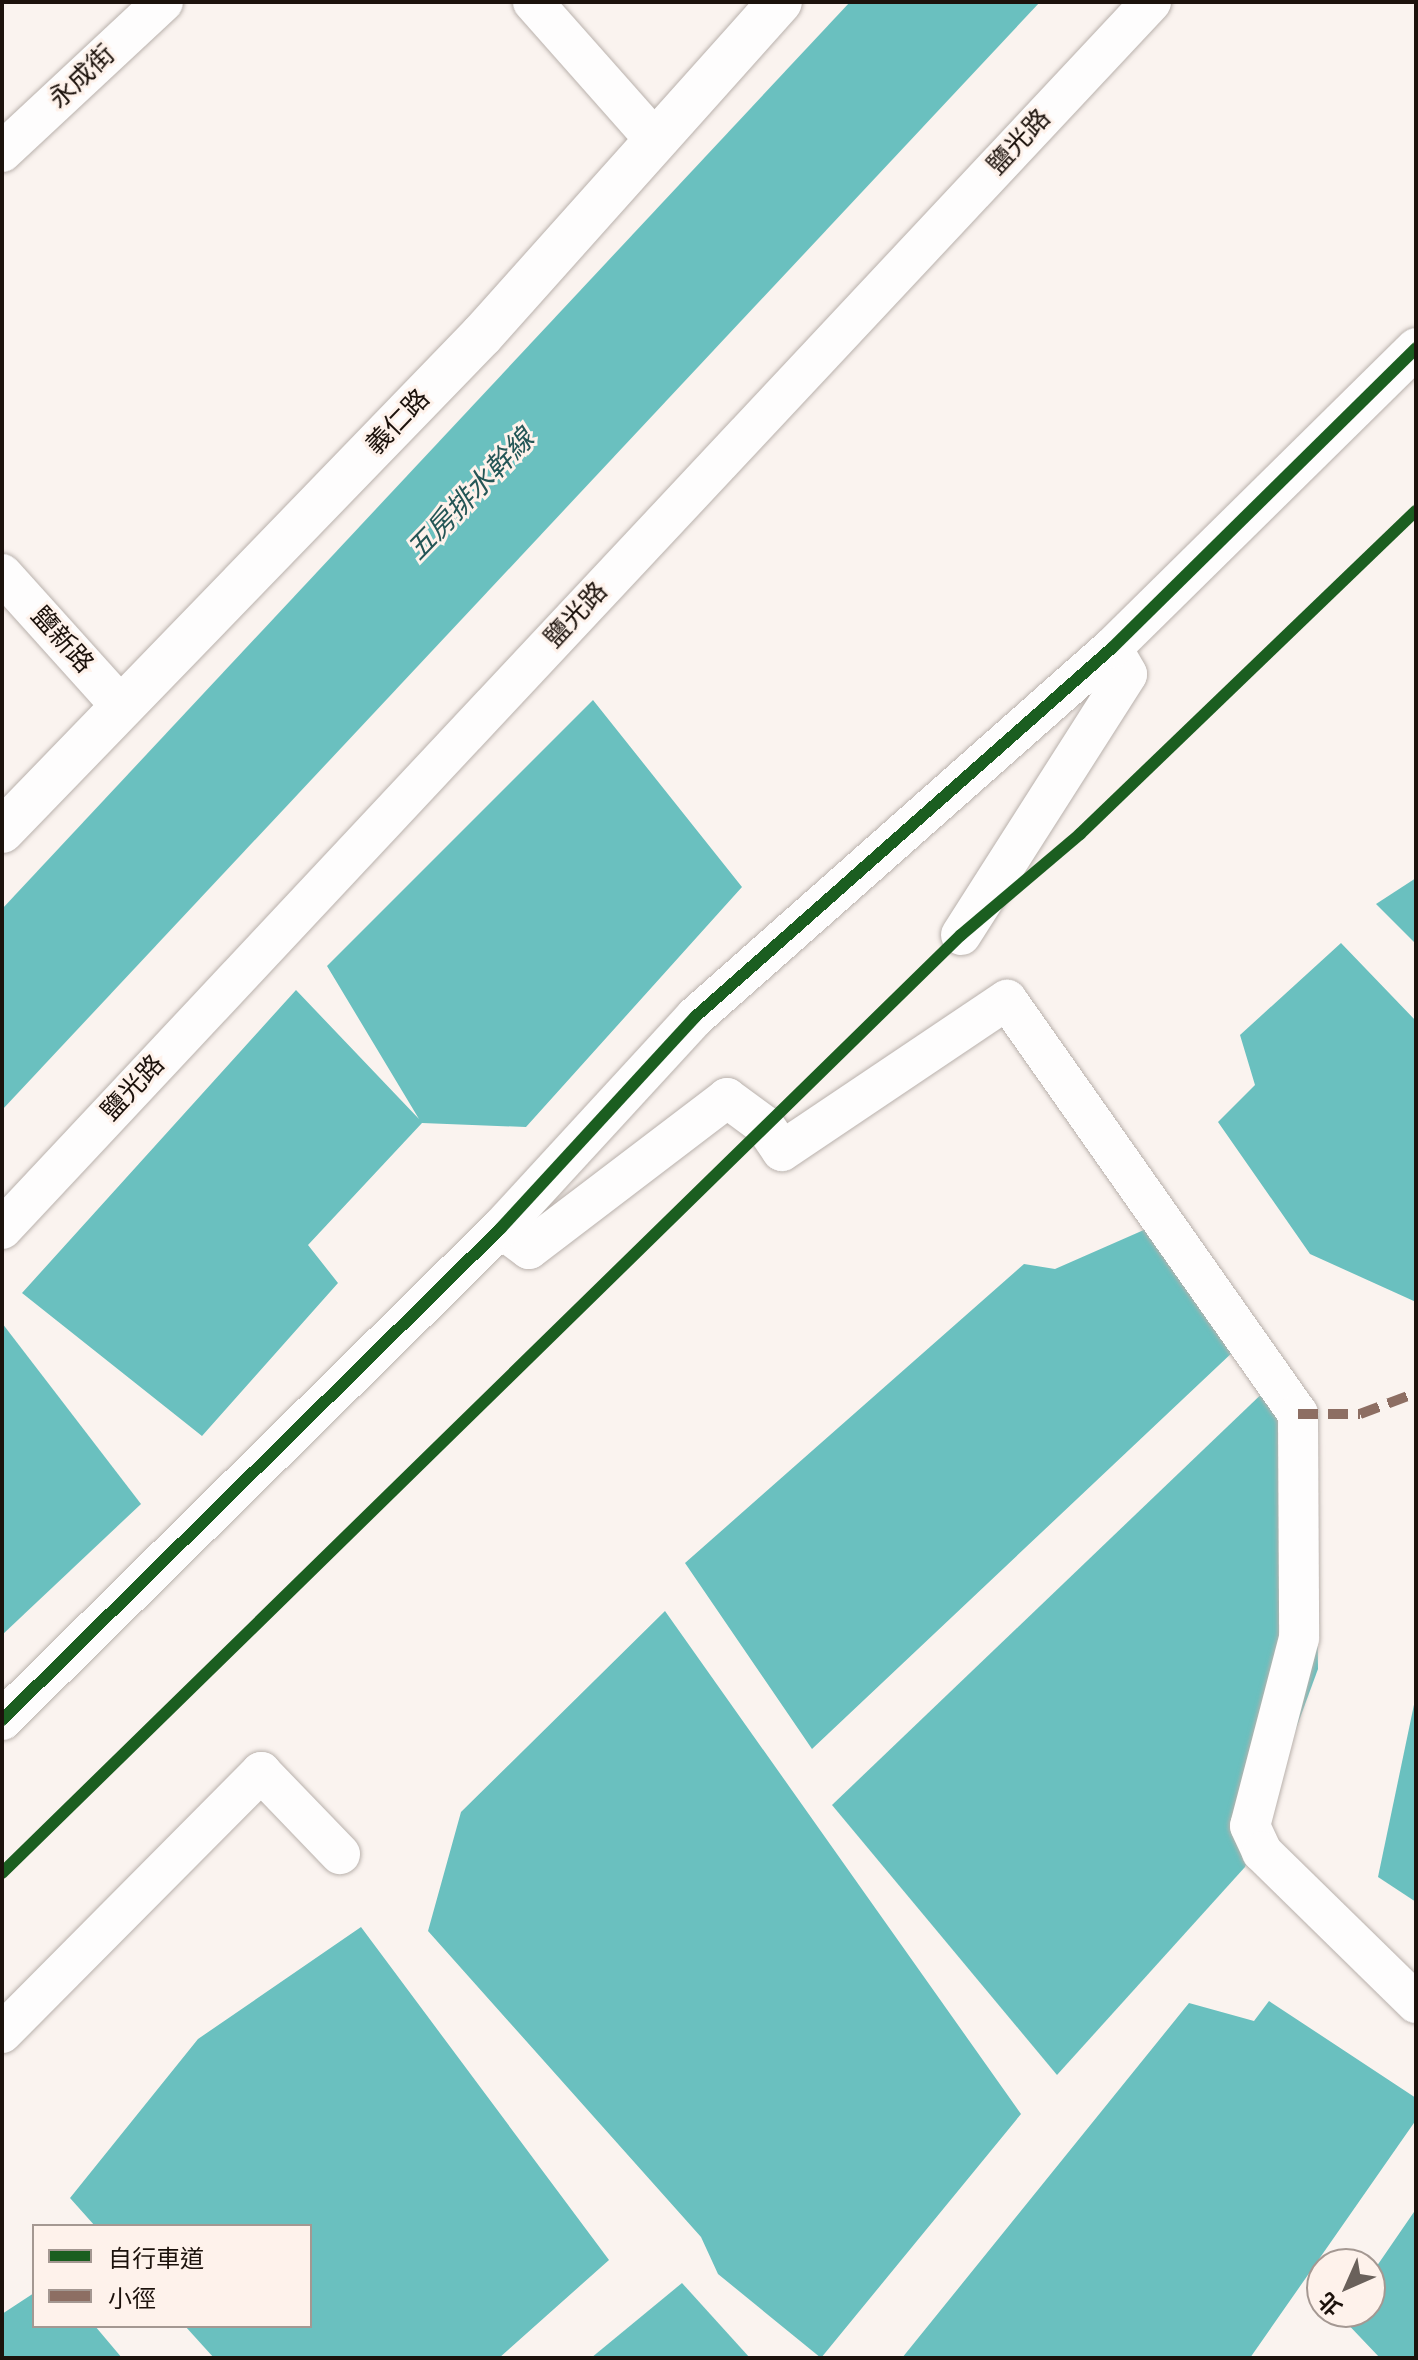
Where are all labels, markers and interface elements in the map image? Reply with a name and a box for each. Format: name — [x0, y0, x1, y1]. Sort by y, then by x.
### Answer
street label: 永成街 — [43, 39, 121, 115]
street label: 鹽光路 — [981, 103, 1057, 181]
street label: 義仁路 — [360, 383, 436, 461]
water label: 五房排水幹線 — [400, 422, 540, 566]
street label: 鹽光路 — [538, 576, 614, 654]
street label: 鹽新路 — [24, 601, 100, 679]
street label: 鹽光路 — [95, 1049, 171, 1127]
legend — [32, 2224, 312, 2328]
text: 自行車道 — [108, 2244, 204, 2273]
north arrow — [1306, 2248, 1386, 2328]
text: 小徑 — [108, 2284, 156, 2313]
text: 北 — [1313, 2287, 1347, 2321]

